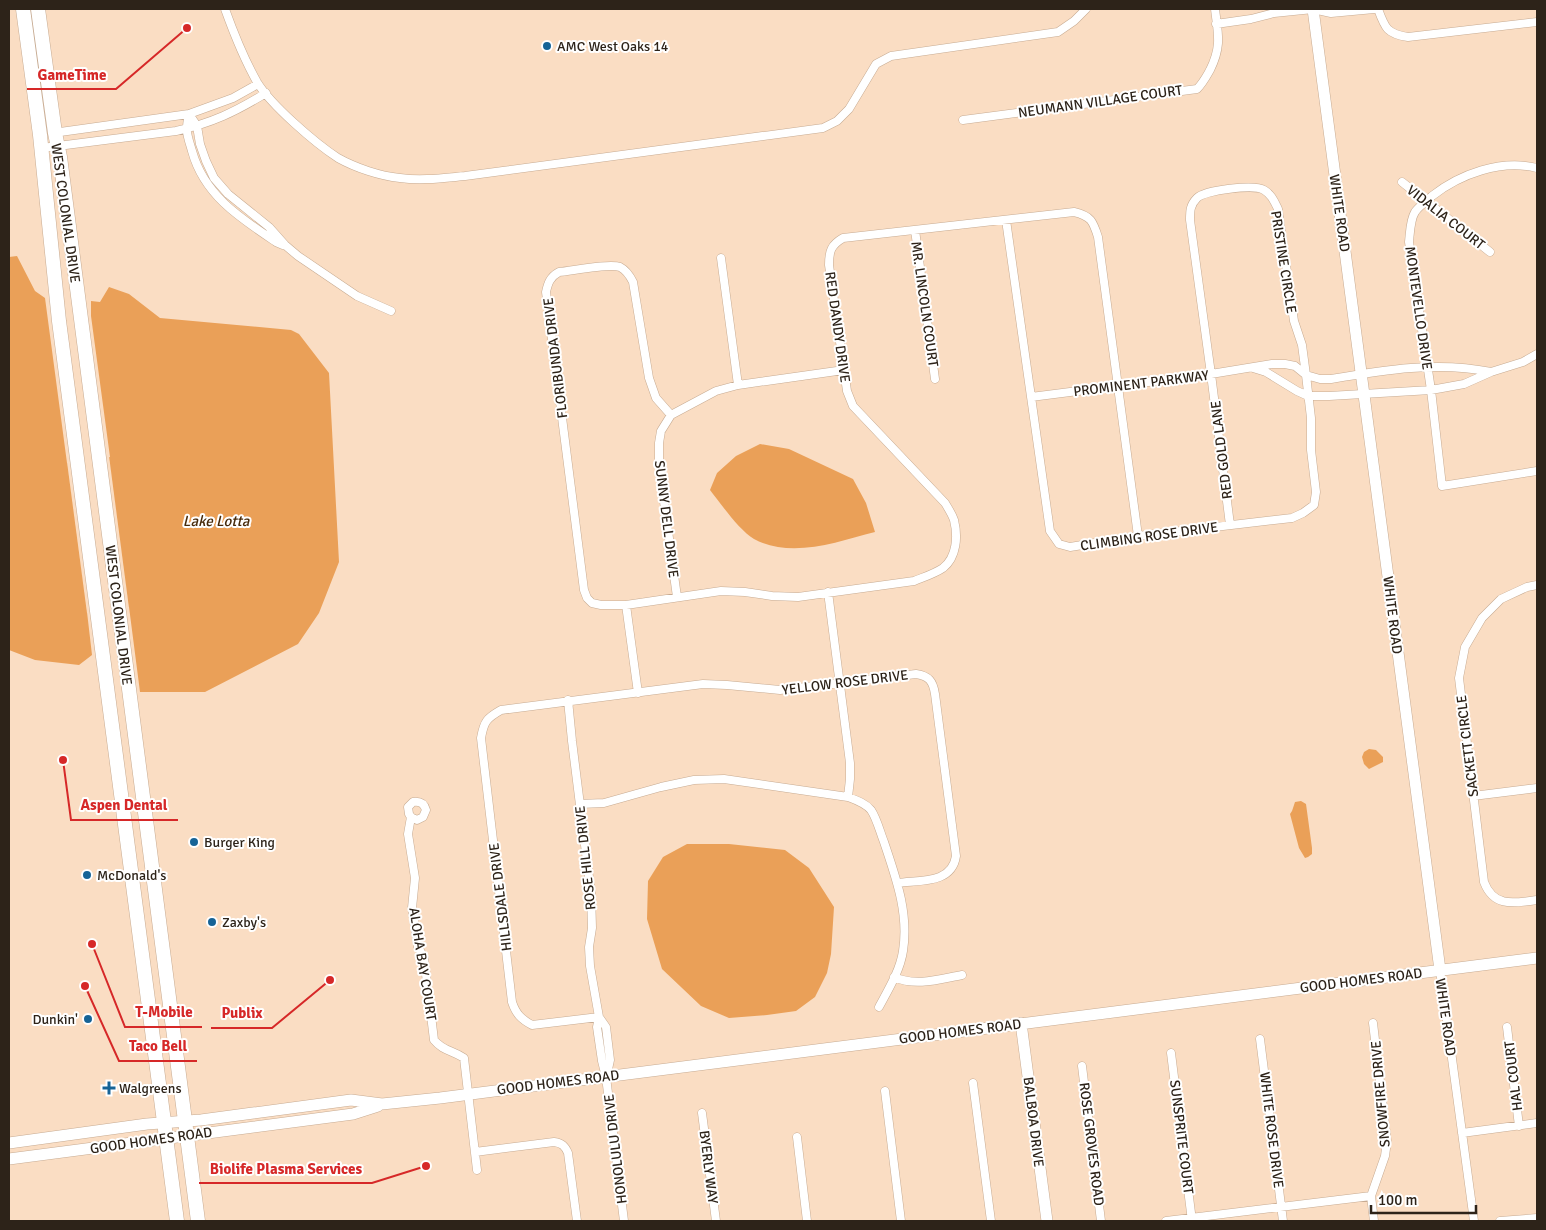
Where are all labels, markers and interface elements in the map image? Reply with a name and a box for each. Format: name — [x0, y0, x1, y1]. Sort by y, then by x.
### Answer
place label: AMC West Oaks 14 — [557, 38, 669, 55]
marker: AMC West Oaks 14 — [541, 40, 553, 52]
callout: GameTime — [27, 59, 116, 89]
text: GameTime — [38, 66, 106, 84]
street label: NEUMANN VILLAGE COURT — [1017, 82, 1183, 121]
street label: WEST COLONIAL DRIVE — [47, 142, 84, 284]
street label: WHITE ROAD — [1326, 173, 1353, 253]
street label: VIDALIA COURT — [1403, 182, 1488, 253]
street label: PRISTINE CIRCLE — [1267, 210, 1300, 315]
street label: MR. LINCOLN COURT — [907, 240, 942, 368]
street label: MONTEVELLO DRIVE — [1401, 245, 1436, 371]
street label: RED DANDY DRIVE — [821, 270, 854, 384]
street label: FLORIBUNDA DRIVE — [540, 297, 571, 419]
street label: PROMINENT PARKWAY — [1072, 367, 1210, 400]
street label: RED GOLD LANE — [1207, 400, 1236, 500]
street label: SUNNY DELL DRIVE — [651, 459, 682, 579]
water label: Lake Lotta — [183, 512, 250, 530]
street label: CLIMBING ROSE DRIVE — [1079, 518, 1219, 555]
street label: WEST COLONIAL DRIVE — [101, 544, 136, 686]
street label: WHITE ROAD — [1379, 575, 1406, 655]
street label: YELLOW ROSE DRIVE — [781, 666, 909, 699]
street label: SACKETT CIRCLE — [1453, 694, 1482, 798]
callout: Aspen Dental — [71, 790, 178, 820]
text: Aspen Dental — [81, 796, 168, 814]
street label: ROSE HILL DRIVE — [572, 805, 599, 911]
place label: Burger King — [204, 834, 275, 851]
marker: Burger King — [188, 836, 200, 848]
street label: HILLSDALE DRIVE — [485, 842, 516, 952]
place label: McDonald's — [97, 867, 166, 884]
marker: McDonald's — [81, 869, 93, 881]
street label: ALOHA BAY COURT — [405, 906, 440, 1022]
place label: Zaxby's — [222, 914, 266, 931]
marker: Zaxby's — [206, 916, 218, 928]
street label: GOOD HOMES ROAD — [1299, 965, 1423, 996]
street label: WHITE ROAD — [1432, 977, 1459, 1057]
callout: T-Mobile — [125, 997, 202, 1027]
callout: Publix — [211, 998, 272, 1028]
text: T-Mobile — [135, 1003, 193, 1021]
text: Publix — [221, 1004, 263, 1022]
place label: Dunkin' — [32, 1011, 78, 1028]
marker: Dunkin' — [82, 1013, 94, 1025]
street label: GOOD HOMES ROAD — [898, 1016, 1022, 1047]
callout: Taco Bell — [119, 1031, 197, 1061]
text: Taco Bell — [129, 1037, 187, 1055]
street label: SNOWFIRE DRIVE — [1367, 1040, 1394, 1148]
street label: HAL COURT — [1501, 1040, 1526, 1112]
street label: GOOD HOMES ROAD — [496, 1067, 620, 1098]
street label: WHITE ROSE DRIVE — [1256, 1071, 1287, 1189]
street label: BALBOA DRIVE — [1020, 1076, 1047, 1168]
street label: SUNSPRITE COURT — [1166, 1079, 1197, 1195]
place label: Walgreens — [119, 1080, 182, 1097]
street label: ROSE GROVES ROAD — [1076, 1081, 1108, 1207]
marker: Walgreens — [103, 1082, 115, 1094]
street label: HONOLULU DRIVE — [600, 1093, 631, 1205]
street label: GOOD HOMES ROAD — [89, 1124, 213, 1157]
street label: BYERLY WAY — [696, 1129, 721, 1205]
callout: Biolife Plasma Services — [199, 1153, 372, 1183]
text: Biolife Plasma Services — [210, 1160, 363, 1178]
scale bar — [1371, 1182, 1476, 1214]
text: 100 m — [1378, 1191, 1418, 1209]

